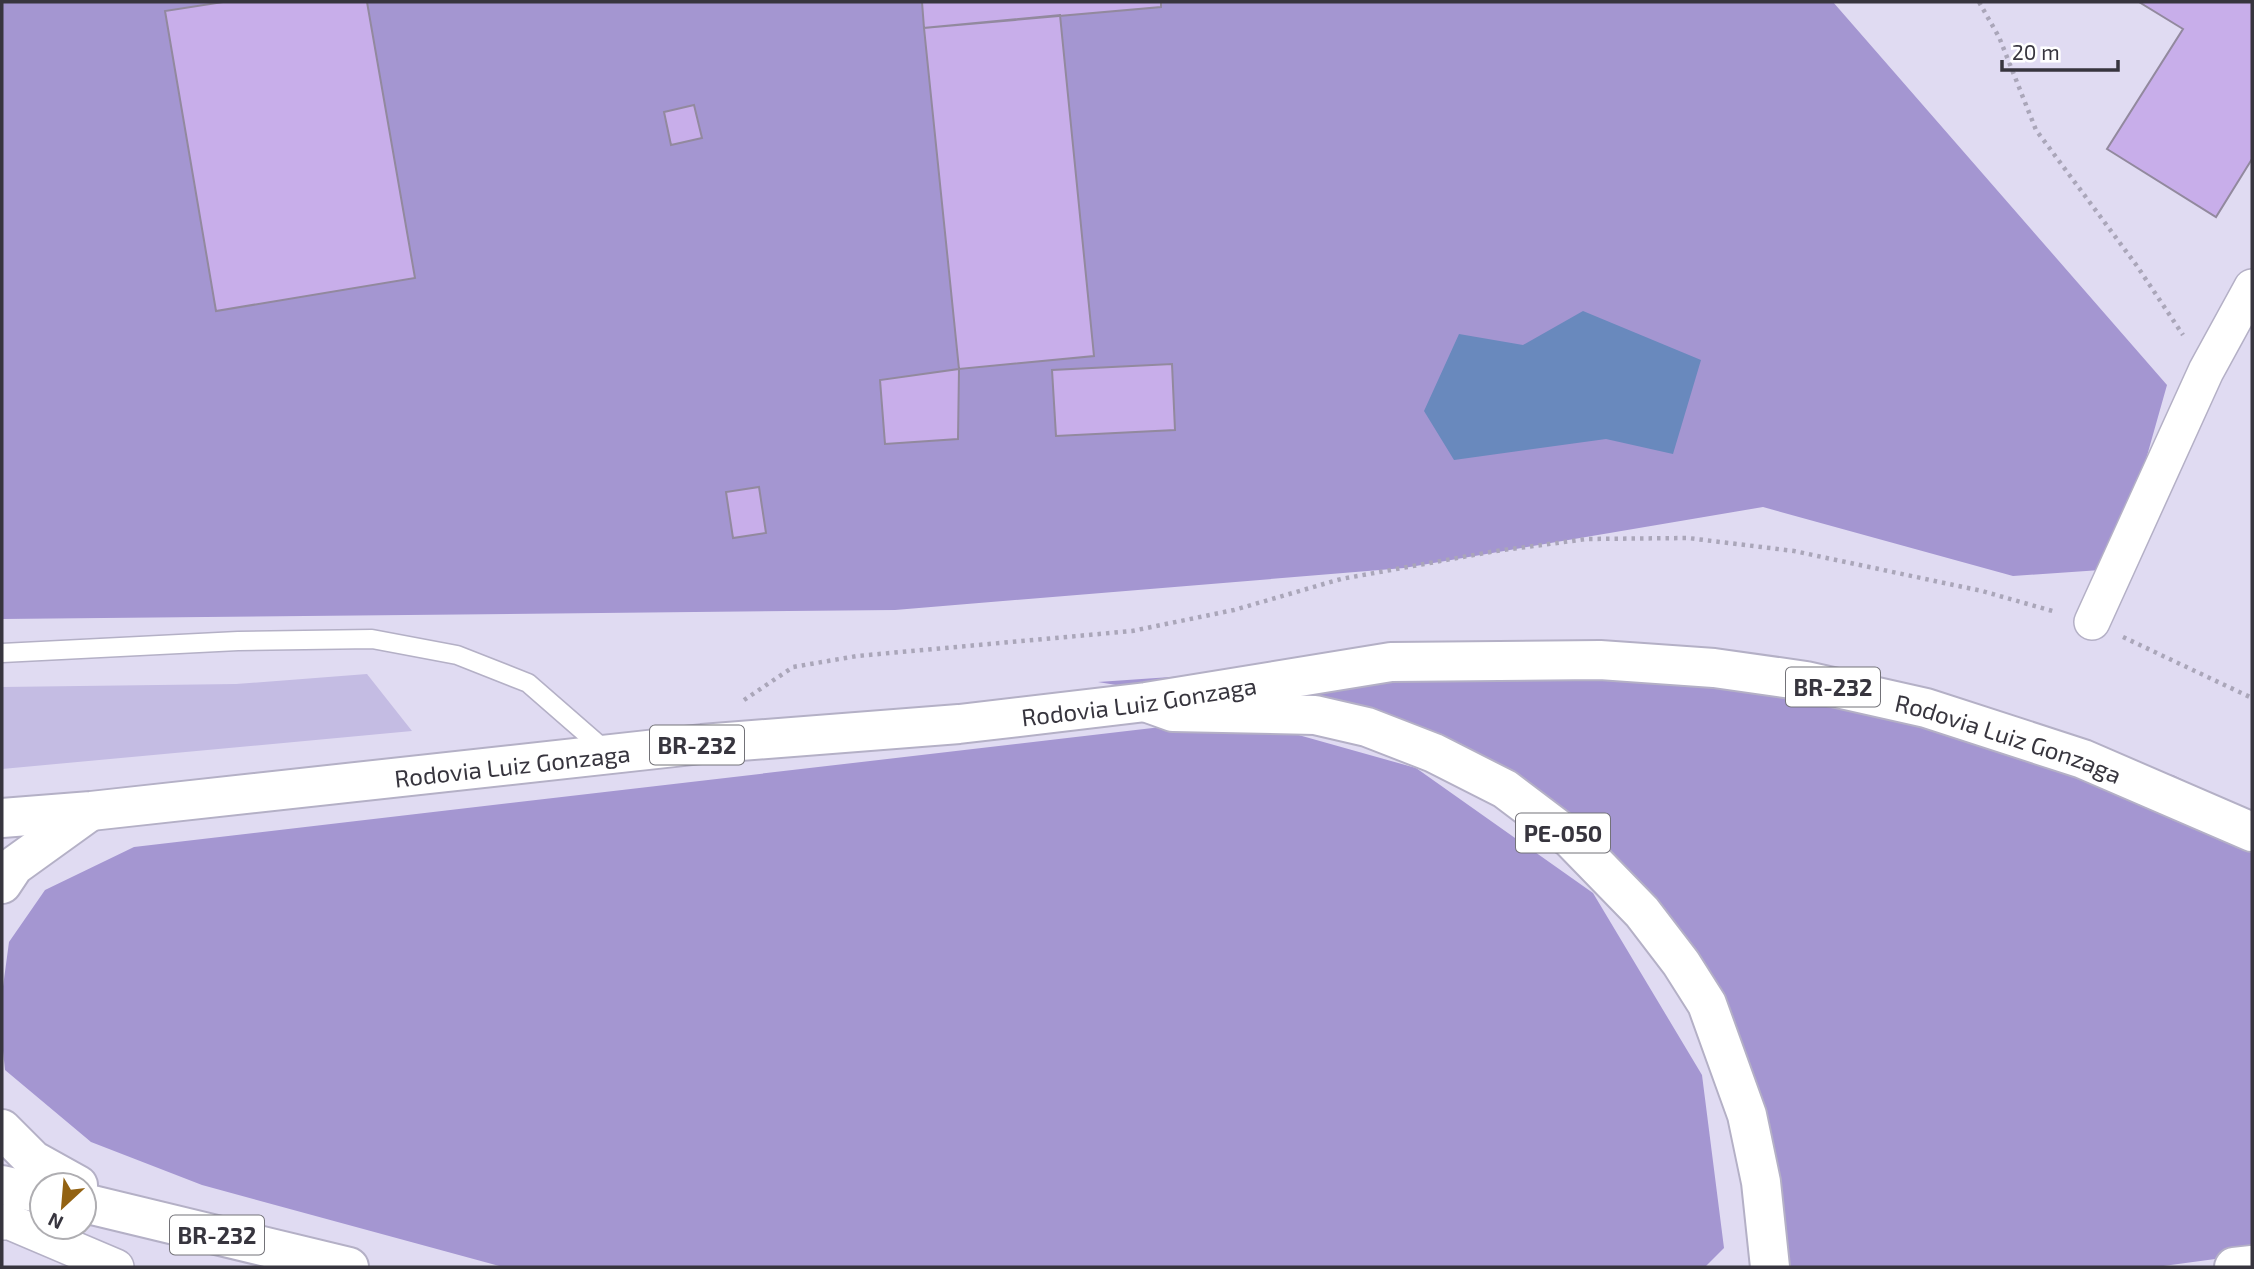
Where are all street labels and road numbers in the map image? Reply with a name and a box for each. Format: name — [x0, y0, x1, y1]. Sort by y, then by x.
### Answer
road number: BR-232 — [1786, 667, 1880, 706]
street label: Rodovia Luiz Gonzaga — [1020, 670, 1258, 731]
street label: Rodovia Luiz Gonzaga — [1893, 687, 2126, 789]
road number: BR-232 — [650, 726, 744, 764]
street label: Rodovia Luiz Gonzaga — [393, 737, 632, 792]
road number: PE-050 — [1516, 814, 1610, 852]
road number: BR-232 — [170, 1216, 264, 1254]

